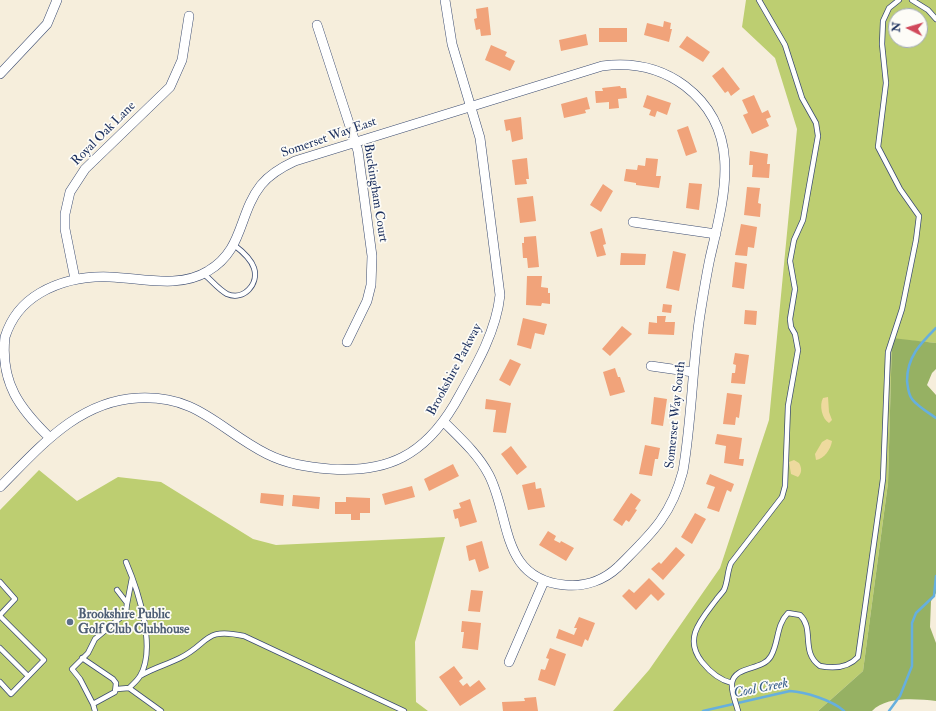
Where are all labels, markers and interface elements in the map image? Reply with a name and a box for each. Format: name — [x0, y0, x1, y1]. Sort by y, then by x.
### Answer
north arrow — [888, 8, 928, 48]
text: N — [890, 22, 903, 32]
street label: Royal Oak Lane — [69, 99, 139, 169]
street label: Somerset Way East — [279, 114, 379, 162]
street label: Buckingham Court — [359, 142, 391, 244]
street label: Brookshire Parkway — [424, 321, 486, 419]
street label: Somerset Way South — [663, 361, 689, 469]
place label: Brookshire Public Golf Club Clubhouse — [78, 607, 189, 638]
marker: Brookshire Public Golf Club Clubhouse — [65, 617, 75, 627]
water label: Cool Creek — [732, 675, 790, 703]

